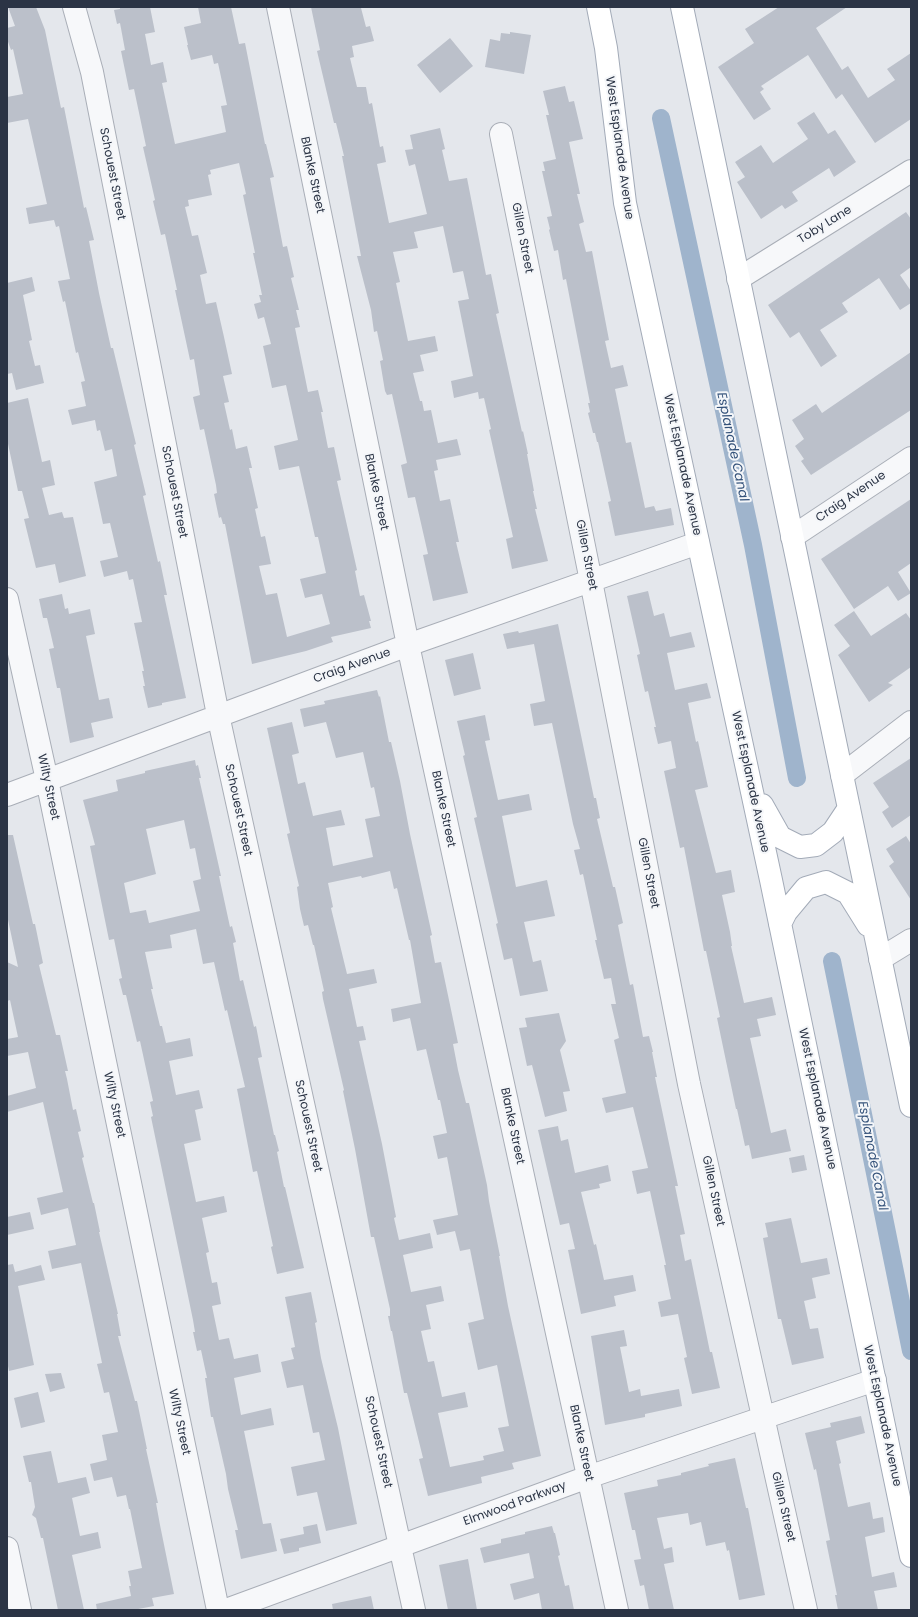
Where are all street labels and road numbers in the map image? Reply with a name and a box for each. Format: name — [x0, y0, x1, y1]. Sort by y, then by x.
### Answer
street label: West Esplanade Avenue — [602, 76, 636, 220]
street label: Schouest Street — [96, 127, 128, 221]
street label: Blanke Street — [297, 135, 327, 215]
street label: Gillen Street — [508, 201, 536, 275]
street label: Toby Lane — [795, 203, 855, 247]
street label: West Esplanade Avenue — [660, 393, 704, 537]
street label: Schouest Street — [158, 445, 190, 539]
street label: Blanke Street — [361, 452, 391, 532]
street label: Craig Avenue — [813, 468, 889, 526]
street label: Gillen Street — [572, 518, 600, 592]
street label: Craig Avenue — [311, 645, 393, 687]
street label: West Esplanade Avenue — [728, 710, 772, 854]
street label: Wilty Street — [34, 753, 62, 821]
street label: Schouest Street — [221, 763, 255, 857]
street label: Blanke Street — [428, 769, 458, 849]
street label: Gillen Street — [634, 836, 662, 910]
street label: West Esplanade Avenue — [795, 1027, 839, 1171]
street label: Wilty Street — [100, 1071, 128, 1139]
street label: Schouest Street — [291, 1079, 325, 1173]
street label: Blanke Street — [497, 1086, 527, 1166]
street label: Gillen Street — [699, 1154, 727, 1228]
street label: West Esplanade Avenue — [860, 1344, 904, 1488]
street label: Wilty Street — [165, 1388, 193, 1456]
street label: Schouest Street — [361, 1395, 395, 1489]
street label: Blanke Street — [566, 1403, 596, 1483]
street label: Gillen Street — [768, 1470, 798, 1544]
street label: Elmwood Parkway — [462, 1479, 568, 1529]

